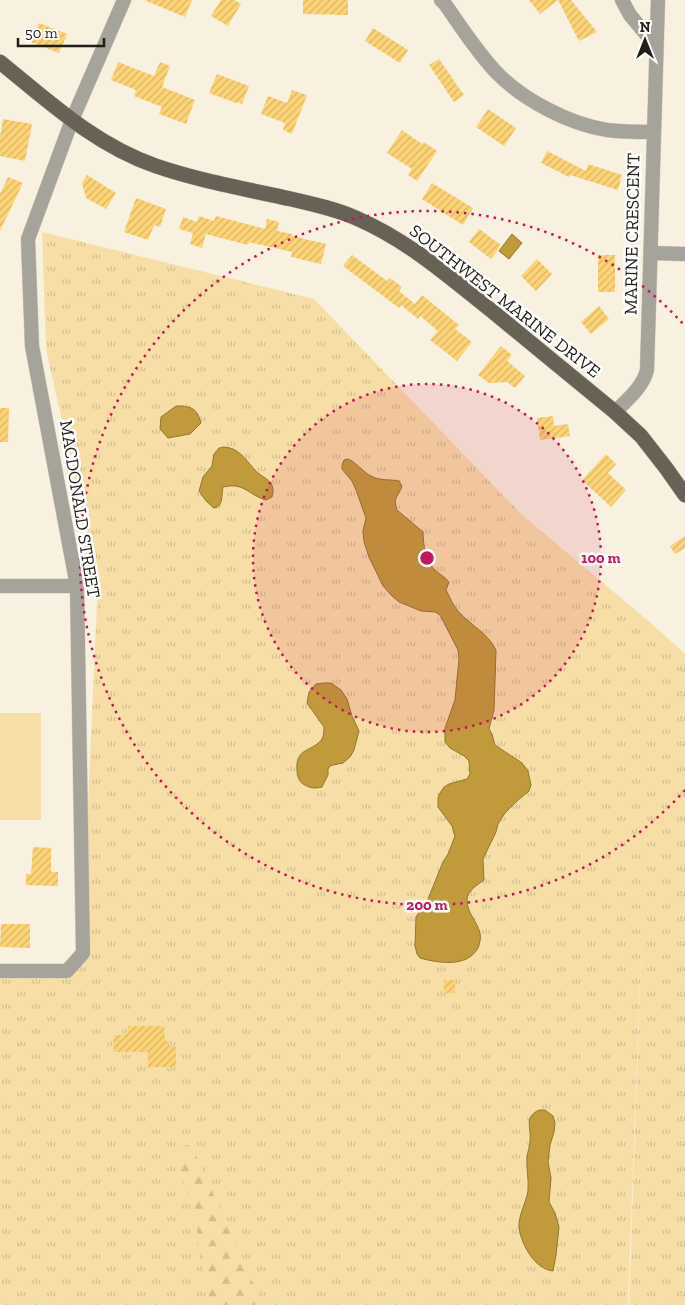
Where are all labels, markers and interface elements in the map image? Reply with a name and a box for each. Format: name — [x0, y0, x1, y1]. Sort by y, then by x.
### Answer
scale bar — [18, 15, 104, 47]
north arrow — [620, 15, 670, 65]
text: N — [640, 19, 651, 36]
text: 50 m — [25, 24, 58, 42]
street label: MARINE CRESCENT — [620, 153, 644, 315]
street label: SOUTHWEST MARINE DRIVE — [405, 220, 605, 382]
street label: MACDONALD STREET — [55, 419, 105, 599]
centre of rings — [418, 549, 436, 567]
text: 100 m — [581, 549, 621, 567]
text: 200 m — [406, 896, 448, 914]

